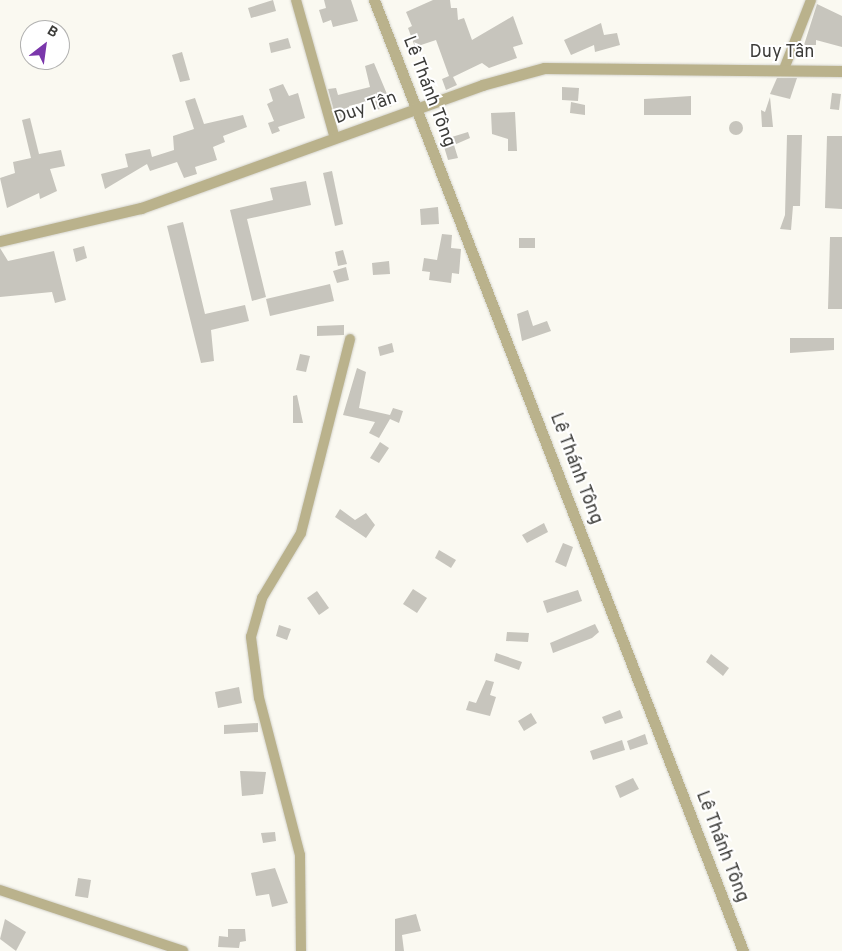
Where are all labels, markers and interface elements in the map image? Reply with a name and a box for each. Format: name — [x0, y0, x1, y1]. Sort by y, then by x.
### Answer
north arrow — [20, 20, 70, 70]
text: B — [44, 23, 61, 42]
street label: Lê Thánh Tông — [397, 33, 459, 151]
street label: Duy Tân — [749, 42, 815, 64]
street label: Duy Tân — [332, 88, 400, 130]
street label: Lê Thánh Tông — [544, 410, 606, 528]
street label: Lê Thánh Tông — [690, 788, 752, 906]

